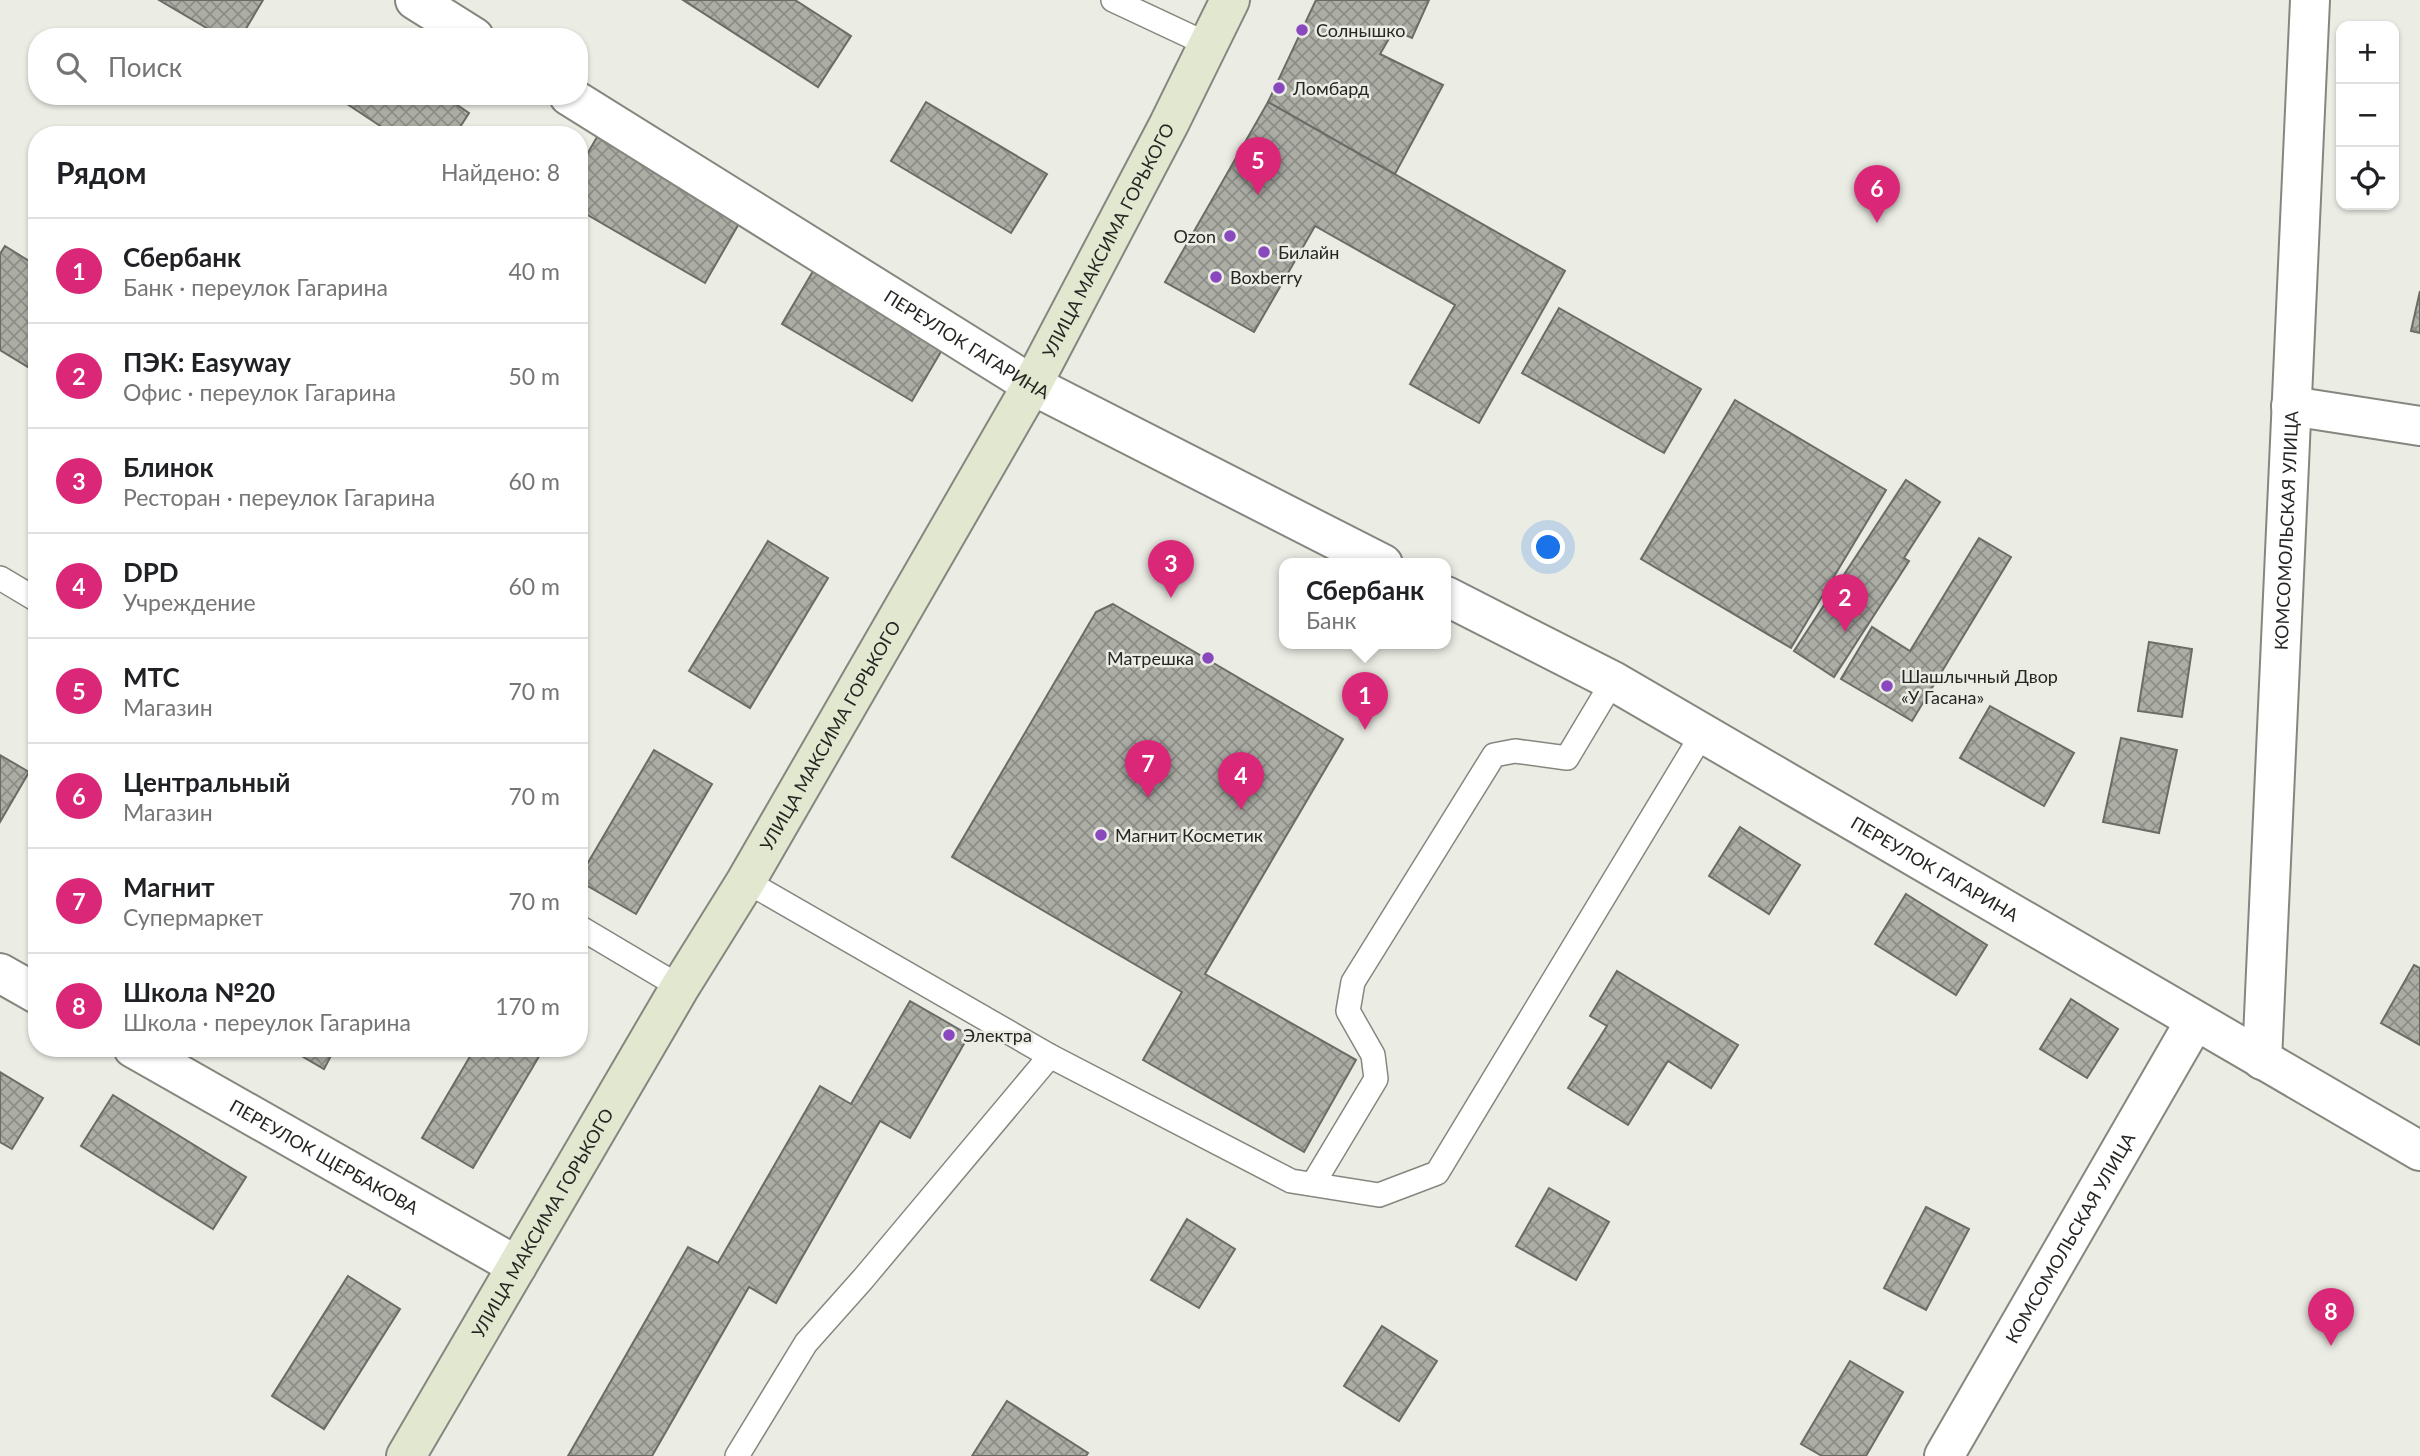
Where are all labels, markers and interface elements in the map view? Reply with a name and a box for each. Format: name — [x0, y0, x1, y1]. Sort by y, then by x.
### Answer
place label: Солнышко — [1316, 19, 1405, 41]
map controls — [2336, 21, 2399, 210]
button: + — [2336, 21, 2399, 84]
marker: Солнышко — [1294, 22, 1310, 38]
search box — [28, 28, 588, 105]
icon: search — [52, 48, 90, 86]
text: Поиск — [108, 51, 182, 83]
place label: Ломбард — [1292, 77, 1369, 99]
marker: Ломбард — [1271, 80, 1287, 96]
button: − — [2336, 84, 2399, 147]
street label: УЛИЦА МАКСИМА ГОРЬКОГО — [1037, 119, 1179, 361]
pin: 5 — [1235, 137, 1281, 195]
button: locate — [2336, 147, 2399, 210]
text: Рядом — [56, 154, 146, 190]
text: Найдено: 8 — [441, 158, 560, 186]
pin: 6 — [1854, 165, 1900, 223]
place label: Ozon — [1174, 225, 1216, 247]
marker: Ozon — [1222, 228, 1238, 244]
text: Сбербанк — [123, 241, 241, 273]
place label: Билайн — [1278, 241, 1339, 263]
marker: Билайн — [1256, 244, 1272, 260]
text: 1 — [72, 257, 86, 285]
text: 40 m — [509, 257, 560, 285]
place label: Boxberry — [1230, 266, 1303, 288]
marker: Boxberry — [1208, 269, 1224, 285]
text: Банк · переулок Гагарина — [123, 273, 388, 301]
street label: ПЕРЕУЛОК ГАГАРИНА — [880, 285, 1054, 403]
text: ПЭК: Easyway — [123, 346, 291, 378]
text: 2 — [72, 362, 86, 390]
text: 50 m — [509, 362, 560, 390]
text: Офис · переулок Гагарина — [123, 378, 396, 406]
street label: КОМСОМОЛЬСКАЯ УЛИЦА — [2270, 409, 2302, 651]
text: Блинок — [123, 451, 214, 483]
text: 3 — [72, 467, 86, 495]
text: 60 m — [509, 467, 560, 495]
text: Ресторан · переулок Гагарина — [123, 483, 435, 511]
your location — [1531, 530, 1565, 564]
pin: 3 — [1148, 540, 1194, 598]
text: DPD — [123, 556, 179, 588]
popup — [1279, 558, 1451, 649]
text: 4 — [72, 572, 86, 600]
text: 60 m — [509, 572, 560, 600]
text: Сбербанк — [1306, 574, 1424, 606]
pin: 2 — [1822, 574, 1868, 632]
text: Учреждение — [123, 588, 256, 616]
text: Банк — [1306, 606, 1356, 634]
street label: УЛИЦА МАКСИМА ГОРЬКОГО — [755, 616, 905, 855]
place label: Матрешка — [1107, 647, 1194, 669]
marker: Матрешка — [1200, 650, 1216, 666]
text: МТС — [123, 661, 180, 693]
place label: Шашлычный Двор «У Гасана» — [1901, 665, 2058, 708]
pin: 1 — [1342, 672, 1388, 730]
text: 5 — [72, 677, 86, 705]
text: 70 m — [509, 677, 560, 705]
marker: Шашлычный Двор «У Гасана» — [1879, 678, 1895, 694]
text: Магазин — [123, 693, 213, 721]
pin: 7 — [1125, 740, 1171, 798]
pin: 4 — [1218, 752, 1264, 810]
text: Центральный — [123, 766, 290, 798]
text: 6 — [72, 782, 86, 810]
text: 70 m — [509, 782, 560, 810]
text: Магазин — [123, 798, 213, 826]
street label: ПЕРЕУЛОК ГАГАРИНА — [1847, 811, 2023, 926]
place label: Магнит Косметик — [1115, 824, 1264, 846]
marker: Магнит Косметик — [1093, 827, 1109, 843]
text: Магнит — [123, 871, 215, 903]
text: 7 — [72, 887, 86, 915]
text: 70 m — [509, 887, 560, 915]
text: Супермаркет — [123, 903, 263, 931]
text: Школа №20 — [123, 976, 275, 1008]
text: 8 — [72, 992, 86, 1020]
text: 170 m — [495, 992, 560, 1020]
text: Школа · переулок Гагарина — [123, 1008, 411, 1036]
place label: Электра — [963, 1024, 1032, 1046]
marker: Электра — [941, 1027, 957, 1043]
street label: ПЕРЕУЛОК ЩЕРБАКОВА — [226, 1094, 423, 1219]
street label: УЛИЦА МАКСИМА ГОРЬКОГО — [467, 1104, 618, 1342]
street label: КОМСОМОЛЬСКАЯ УЛИЦА — [2001, 1128, 2140, 1347]
pin: 8 — [2308, 1288, 2354, 1346]

